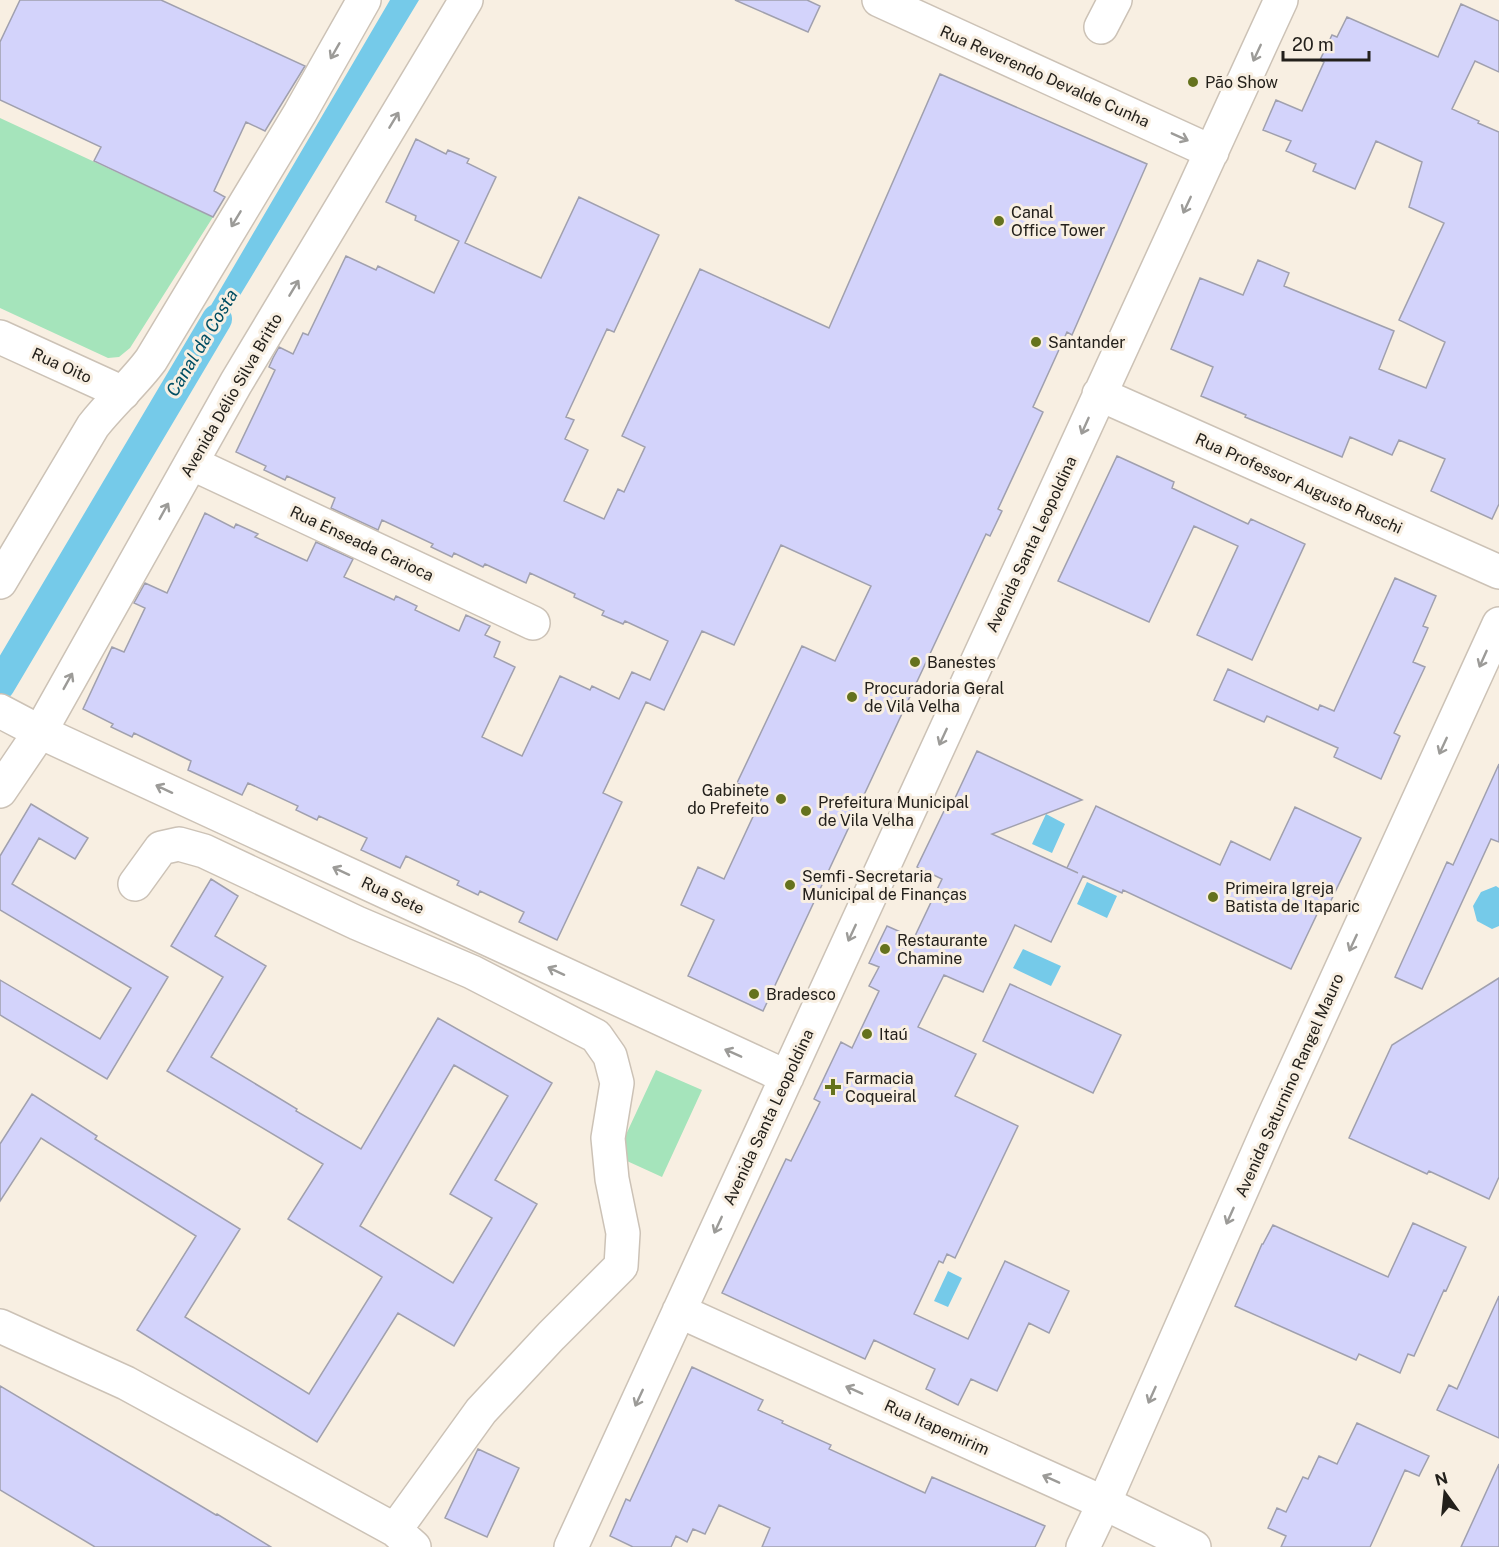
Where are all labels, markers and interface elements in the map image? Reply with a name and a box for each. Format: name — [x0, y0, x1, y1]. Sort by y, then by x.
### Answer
street label: Rua Reverendo Devalde Cunha — [937, 22, 1152, 131]
scale bar — [1283, 24, 1368, 62]
text: 20 m — [1292, 34, 1334, 55]
one-way arrow — [329, 42, 341, 59]
one-way arrow — [1251, 44, 1262, 62]
place label: Pão Show — [1205, 73, 1279, 92]
marker: Pão Show — [1186, 75, 1200, 89]
one-way arrow — [388, 112, 400, 129]
one-way arrow — [1171, 132, 1189, 144]
one-way arrow — [1181, 195, 1193, 213]
place label: Canal Office Tower — [1011, 203, 1105, 240]
one-way arrow — [230, 210, 242, 227]
marker: Canal Office Tower — [992, 214, 1006, 228]
one-way arrow — [288, 280, 300, 297]
water label: Canal da Costa — [161, 285, 242, 400]
street label: Avenida Délio Silva Britto — [177, 310, 286, 481]
place label: Santander — [1048, 333, 1126, 352]
marker: Santander — [1029, 335, 1043, 349]
street label: Rua Oito — [29, 344, 95, 387]
one-way arrow — [1079, 416, 1091, 434]
street label: Rua Professor Augusto Ruschi — [1192, 429, 1405, 538]
street label: Avenida Santa Leopoldina — [982, 453, 1081, 635]
street label: Rua Enseada Carioca — [287, 502, 437, 585]
one-way arrow — [158, 503, 170, 520]
one-way arrow — [1477, 649, 1489, 667]
place label: Banestes — [927, 653, 996, 672]
marker: Banestes — [908, 655, 922, 669]
one-way arrow — [63, 673, 75, 690]
place label: Procuradoria Geral de Vila Velha — [864, 679, 1004, 716]
marker: Procuradoria Geral de Vila Velha — [845, 690, 859, 704]
one-way arrow — [936, 727, 948, 745]
one-way arrow — [1437, 737, 1448, 755]
place label: Gabinete do Prefeito — [687, 781, 769, 818]
one-way arrow — [156, 783, 174, 795]
marker: Gabinete do Prefeito — [774, 792, 788, 806]
place label: Prefeitura Municipal de Vila Velha — [818, 793, 969, 830]
marker: Prefeitura Municipal de Vila Velha — [799, 804, 813, 818]
one-way arrow — [333, 865, 351, 877]
place label: Semfi - Secretaria Municipal de Finanças — [802, 867, 967, 904]
street label: Rua Sete — [358, 873, 427, 918]
marker: Semfi - Secretaria Municipal de Finanças — [783, 878, 797, 892]
place label: Primeira Igreja Batista de Itaparic — [1225, 879, 1360, 916]
marker: Primeira Igreja Batista de Itaparic — [1206, 890, 1220, 904]
one-way arrow — [846, 923, 858, 941]
place label: Restaurante Chamine — [897, 931, 988, 968]
one-way arrow — [1347, 933, 1359, 951]
marker: Restaurante Chamine — [878, 942, 892, 956]
one-way arrow — [548, 965, 566, 976]
street label: Avenida Saturnino Rangel Mauro — [1231, 970, 1348, 1200]
place label: Bradesco — [766, 985, 836, 1004]
marker: Bradesco — [747, 987, 761, 1001]
place label: Itaú — [879, 1025, 908, 1044]
street label: Avenida Santa Leopoldina — [719, 1026, 818, 1208]
marker: Itaú — [860, 1027, 874, 1041]
one-way arrow — [725, 1047, 743, 1058]
place label: Farmacia Coqueiral — [845, 1069, 917, 1106]
marker: Farmacia Coqueiral — [826, 1080, 840, 1094]
one-way arrow — [1224, 1207, 1235, 1225]
one-way arrow — [712, 1216, 724, 1234]
one-way arrow — [846, 1383, 864, 1395]
one-way arrow — [1145, 1385, 1157, 1403]
one-way arrow — [632, 1389, 644, 1407]
street label: Rua Itapemirim — [881, 1396, 992, 1459]
north arrow — [1415, 1463, 1475, 1523]
text: N — [1433, 1468, 1450, 1490]
one-way arrow — [1042, 1473, 1061, 1484]

